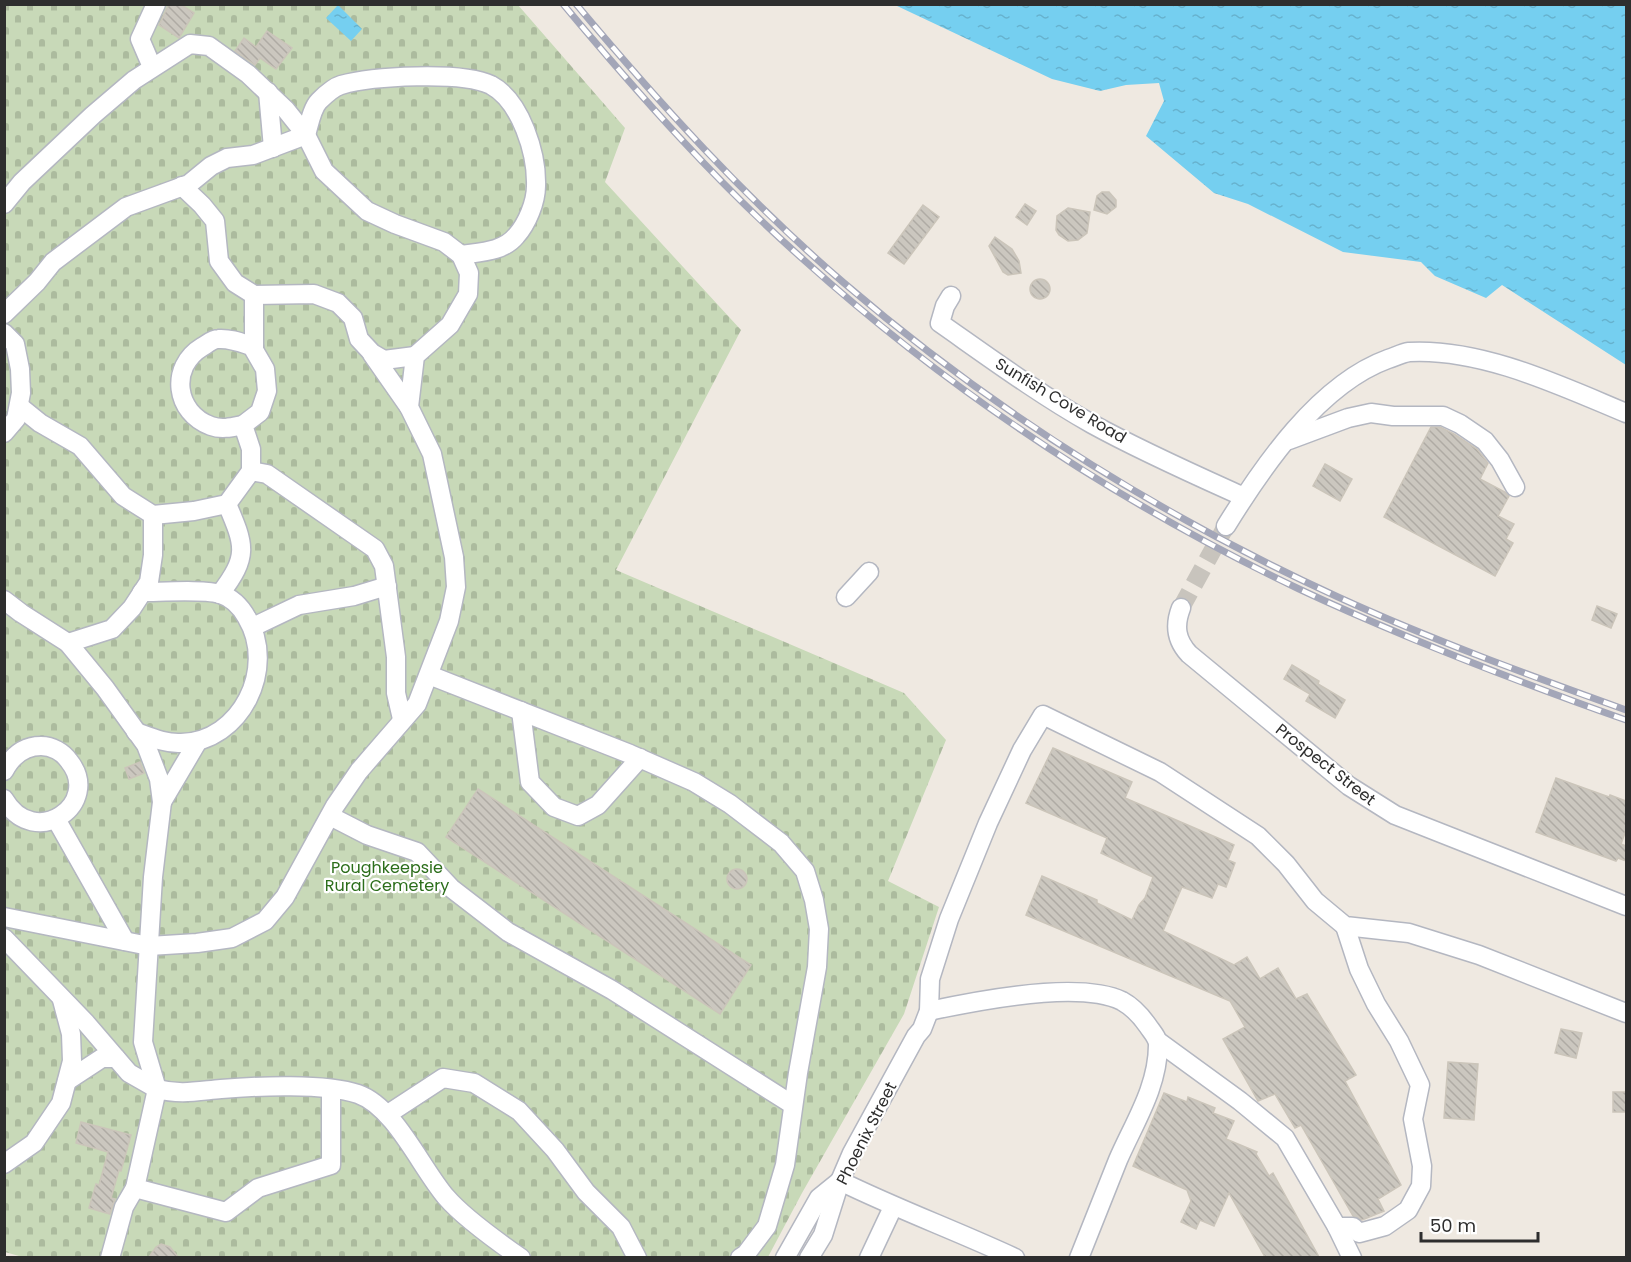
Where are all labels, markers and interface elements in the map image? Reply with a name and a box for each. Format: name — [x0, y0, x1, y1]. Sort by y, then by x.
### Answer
street label: Sunfish Cove Road — [991, 352, 1131, 449]
street label: Prospect Street — [1271, 718, 1381, 811]
park label: Poughkeepsie Rural Cemetery — [325, 856, 449, 897]
street label: Phoenix Street — [831, 1078, 902, 1189]
scale bar — [1421, 1205, 1538, 1243]
text: 50 m — [1430, 1213, 1476, 1238]

